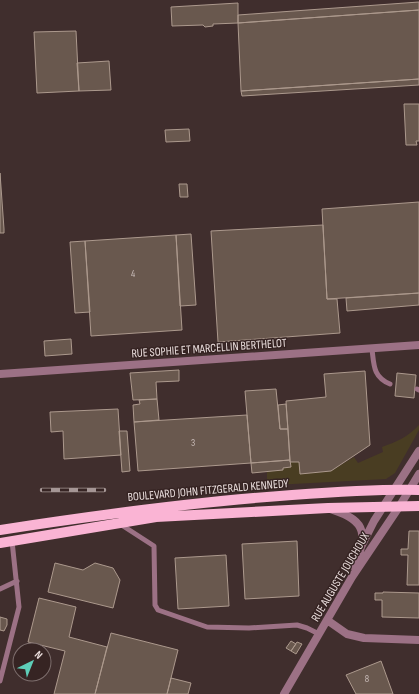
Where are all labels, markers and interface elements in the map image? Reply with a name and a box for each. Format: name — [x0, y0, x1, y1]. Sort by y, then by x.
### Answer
house number: 4 — [131, 268, 135, 280]
street label: RUE SOPHIE ET MARCELLIN BERTHELOT — [131, 336, 287, 361]
house number: 3 — [191, 437, 195, 449]
street label: BOULEVARD JOHN FITZGERALD KENNEDY — [127, 476, 289, 505]
street label: RUE AUGUSTE JOUCHOUX — [308, 529, 373, 624]
north arrow — [12, 642, 52, 682]
text: N — [32, 648, 45, 662]
house number: 8 — [365, 673, 369, 685]

